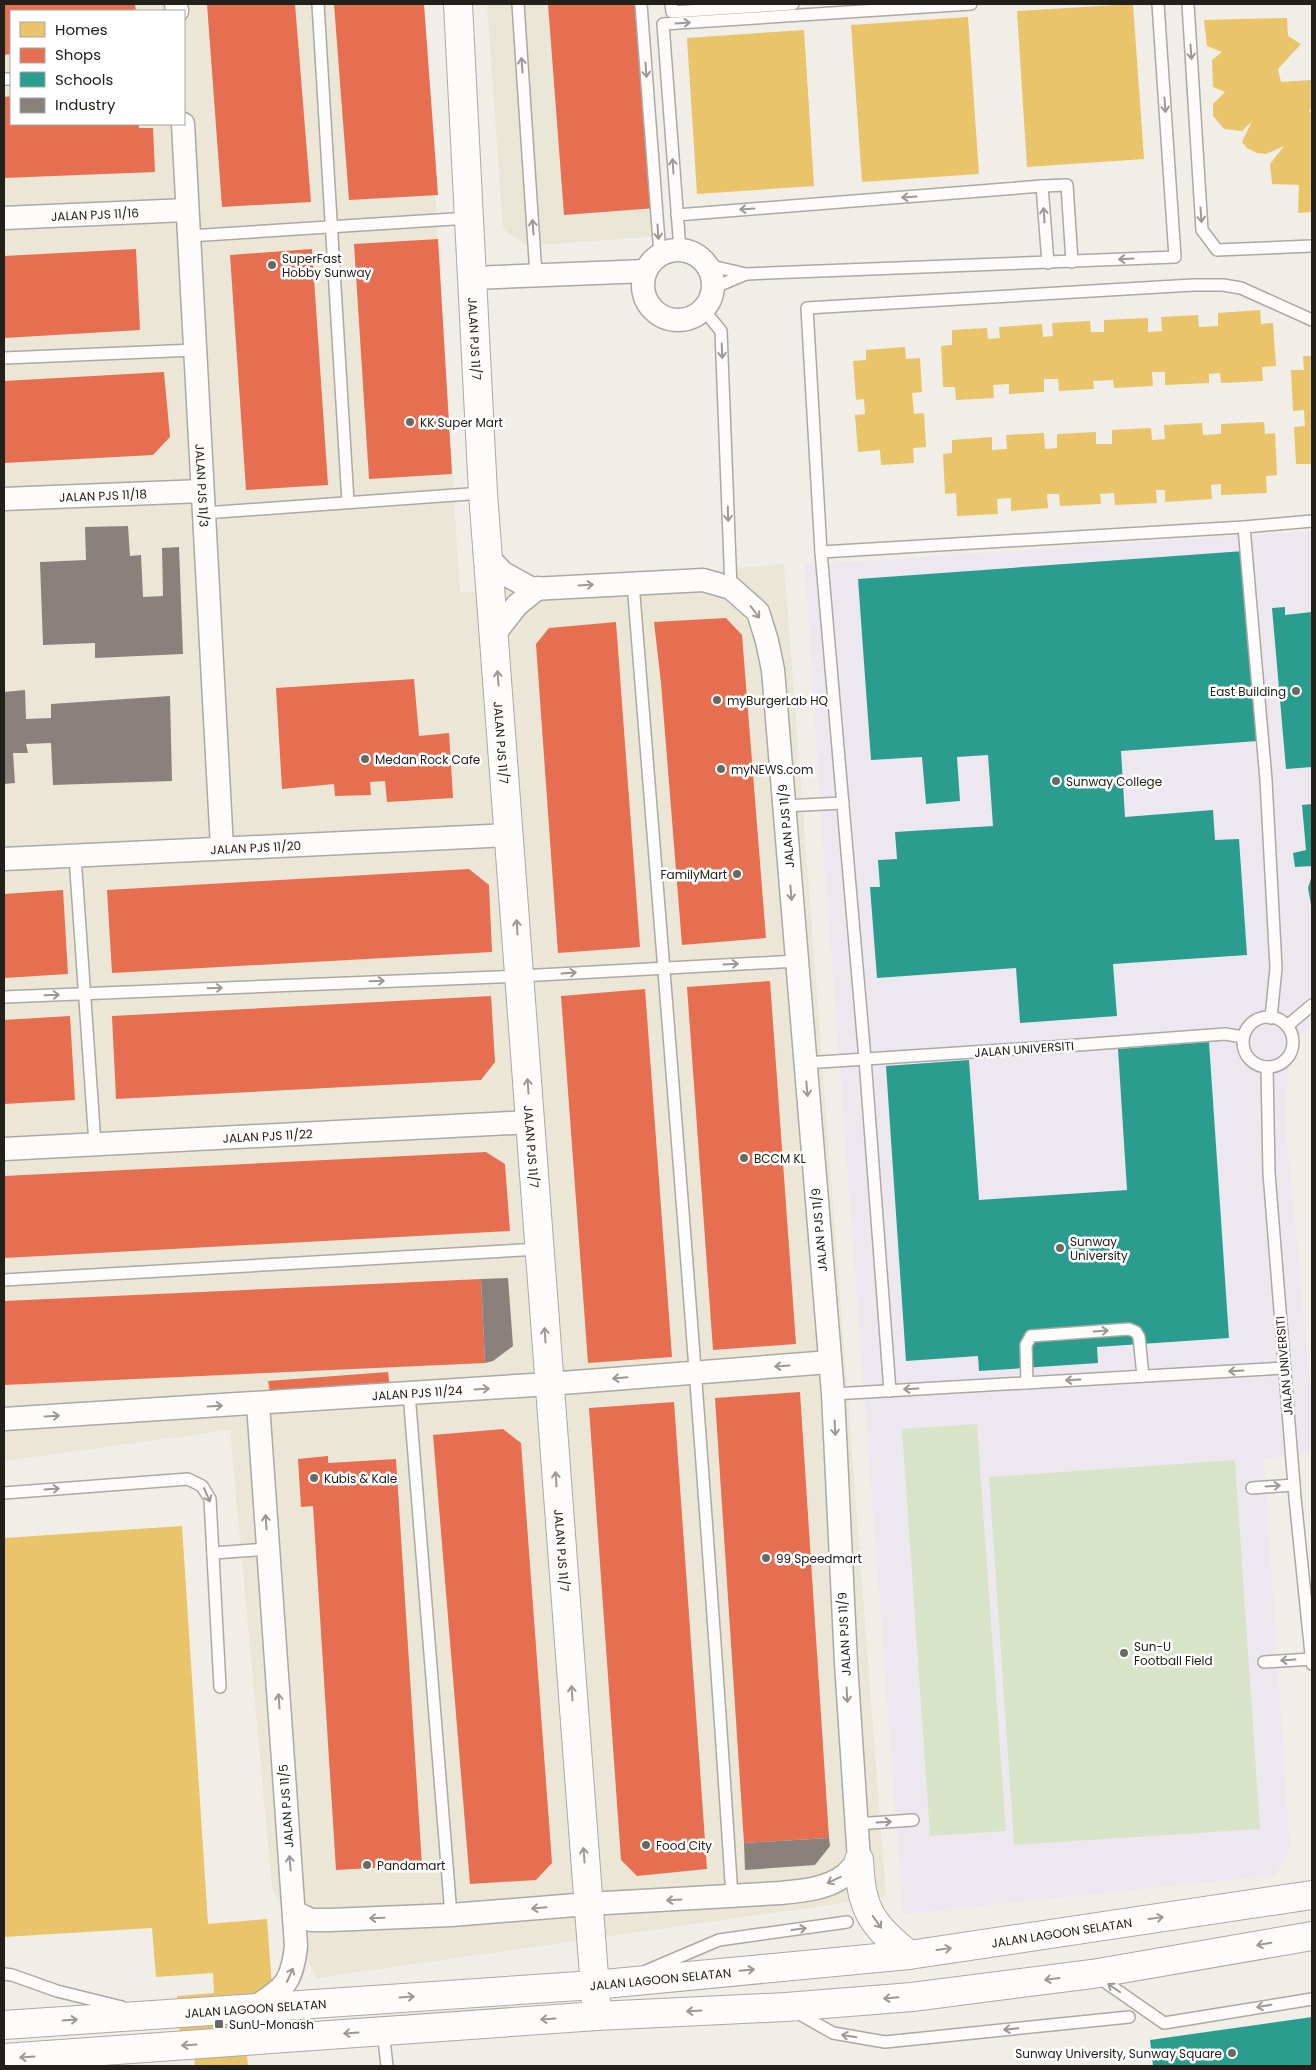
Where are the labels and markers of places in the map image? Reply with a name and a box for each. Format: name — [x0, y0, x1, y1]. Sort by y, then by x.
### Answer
place label: SuperFast Hobby Sunway — [282, 250, 372, 281]
marker: SuperFast Hobby Sunway — [266, 259, 278, 271]
place label: KK Super Mart — [420, 414, 503, 431]
marker: KK Super Mart — [404, 416, 416, 428]
place label: East Building — [1210, 683, 1286, 700]
marker: East Building — [1290, 685, 1302, 697]
place label: myBurgerLab HQ — [727, 692, 829, 709]
marker: myBurgerLab HQ — [711, 694, 723, 706]
place label: Medan Rock Cafe — [375, 751, 480, 768]
marker: Medan Rock Cafe — [359, 753, 371, 765]
place label: myNEWS.com — [731, 761, 813, 778]
marker: myNEWS.com — [715, 763, 727, 775]
place label: Sunway College — [1066, 773, 1162, 790]
marker: Sunway College — [1050, 775, 1062, 787]
place label: FamilyMart — [661, 866, 727, 883]
marker: FamilyMart — [731, 868, 743, 880]
place label: BCCM KL — [754, 1150, 806, 1167]
marker: BCCM KL — [738, 1152, 750, 1164]
place label: Sunway University — [1070, 1233, 1128, 1264]
marker: Sunway University — [1054, 1242, 1066, 1254]
place label: Kubis & Kale — [324, 1470, 397, 1487]
marker: Kubis & Kale — [308, 1472, 320, 1484]
place label: 99 Speedmart — [776, 1550, 862, 1567]
marker: 99 Speedmart — [760, 1552, 772, 1564]
place label: Sun-U Football Field — [1134, 1638, 1213, 1669]
marker: Sun-U Football Field — [1118, 1647, 1130, 1659]
place label: Food City — [656, 1837, 712, 1854]
marker: Food City — [640, 1839, 652, 1851]
place label: Pandamart — [377, 1857, 445, 1874]
marker: Pandamart — [361, 1859, 373, 1871]
place label: SunU-Monash — [229, 2016, 314, 2033]
marker: SunU-Monash — [213, 2018, 225, 2030]
place label: Sunway University, Sunway Square — [1015, 2045, 1222, 2062]
marker: Sunway University, Sunway Square — [1226, 2047, 1238, 2059]

